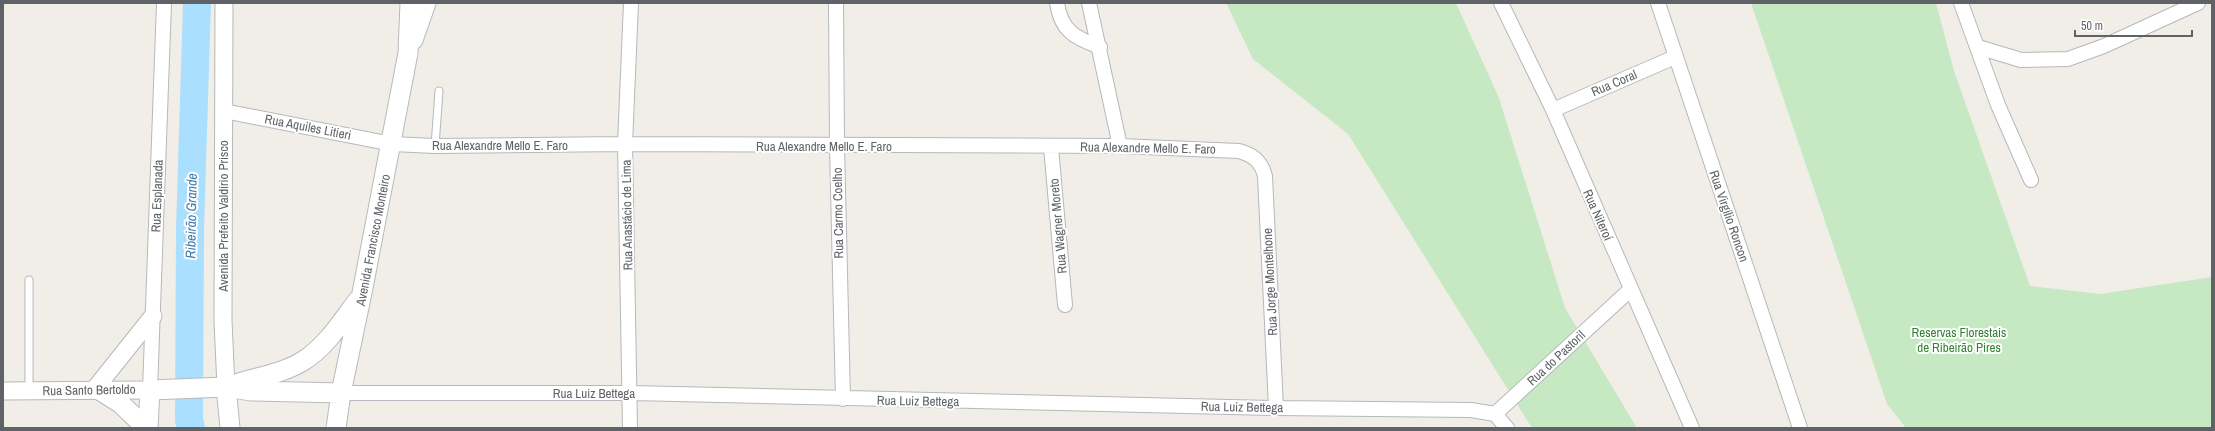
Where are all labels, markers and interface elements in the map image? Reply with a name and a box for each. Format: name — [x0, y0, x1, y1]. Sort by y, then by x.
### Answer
scale bar — [2075, 12, 2192, 38]
text: 50 m — [2081, 18, 2103, 34]
street label: Rua Coral — [1589, 66, 1639, 100]
street label: Rua Aquiles Litieri — [263, 110, 353, 144]
street label: Rua Alexandre Mello E. Faro — [432, 137, 568, 154]
street label: Rua Alexandre Mello E. Faro — [756, 138, 892, 155]
street label: Rua Alexandre Mello E. Faro — [1080, 138, 1216, 158]
street label: Avenida Prefeito Valdírio Prisco — [215, 140, 232, 293]
street label: Rua Esplanada — [147, 159, 167, 233]
street label: Rua Anastácio de Lima — [618, 159, 636, 271]
street label: Rua Carmo Coelho — [829, 167, 847, 259]
street label: Rua Virgílio Roncon — [1705, 168, 1753, 264]
water label: Ribeirão Grande — [181, 173, 201, 259]
street label: Avenida Francisco Monteiro — [352, 173, 394, 308]
street label: Rua Wagner Moreto — [1045, 178, 1071, 274]
street label: Rua Niteroí — [1579, 187, 1617, 244]
street label: Rua Jorge Montelhone — [1259, 228, 1281, 336]
park label: Reservas Florestais de Ribeirão Pires — [1912, 324, 2006, 356]
street label: Rua do Pastoril — [1523, 327, 1589, 389]
street label: Rua Santo Bertoldo — [42, 381, 136, 399]
street label: Rua Luiz Bettega — [553, 385, 635, 402]
street label: Rua Luiz Bettega — [877, 392, 959, 410]
street label: Rua Luiz Bettega — [1201, 398, 1283, 416]

